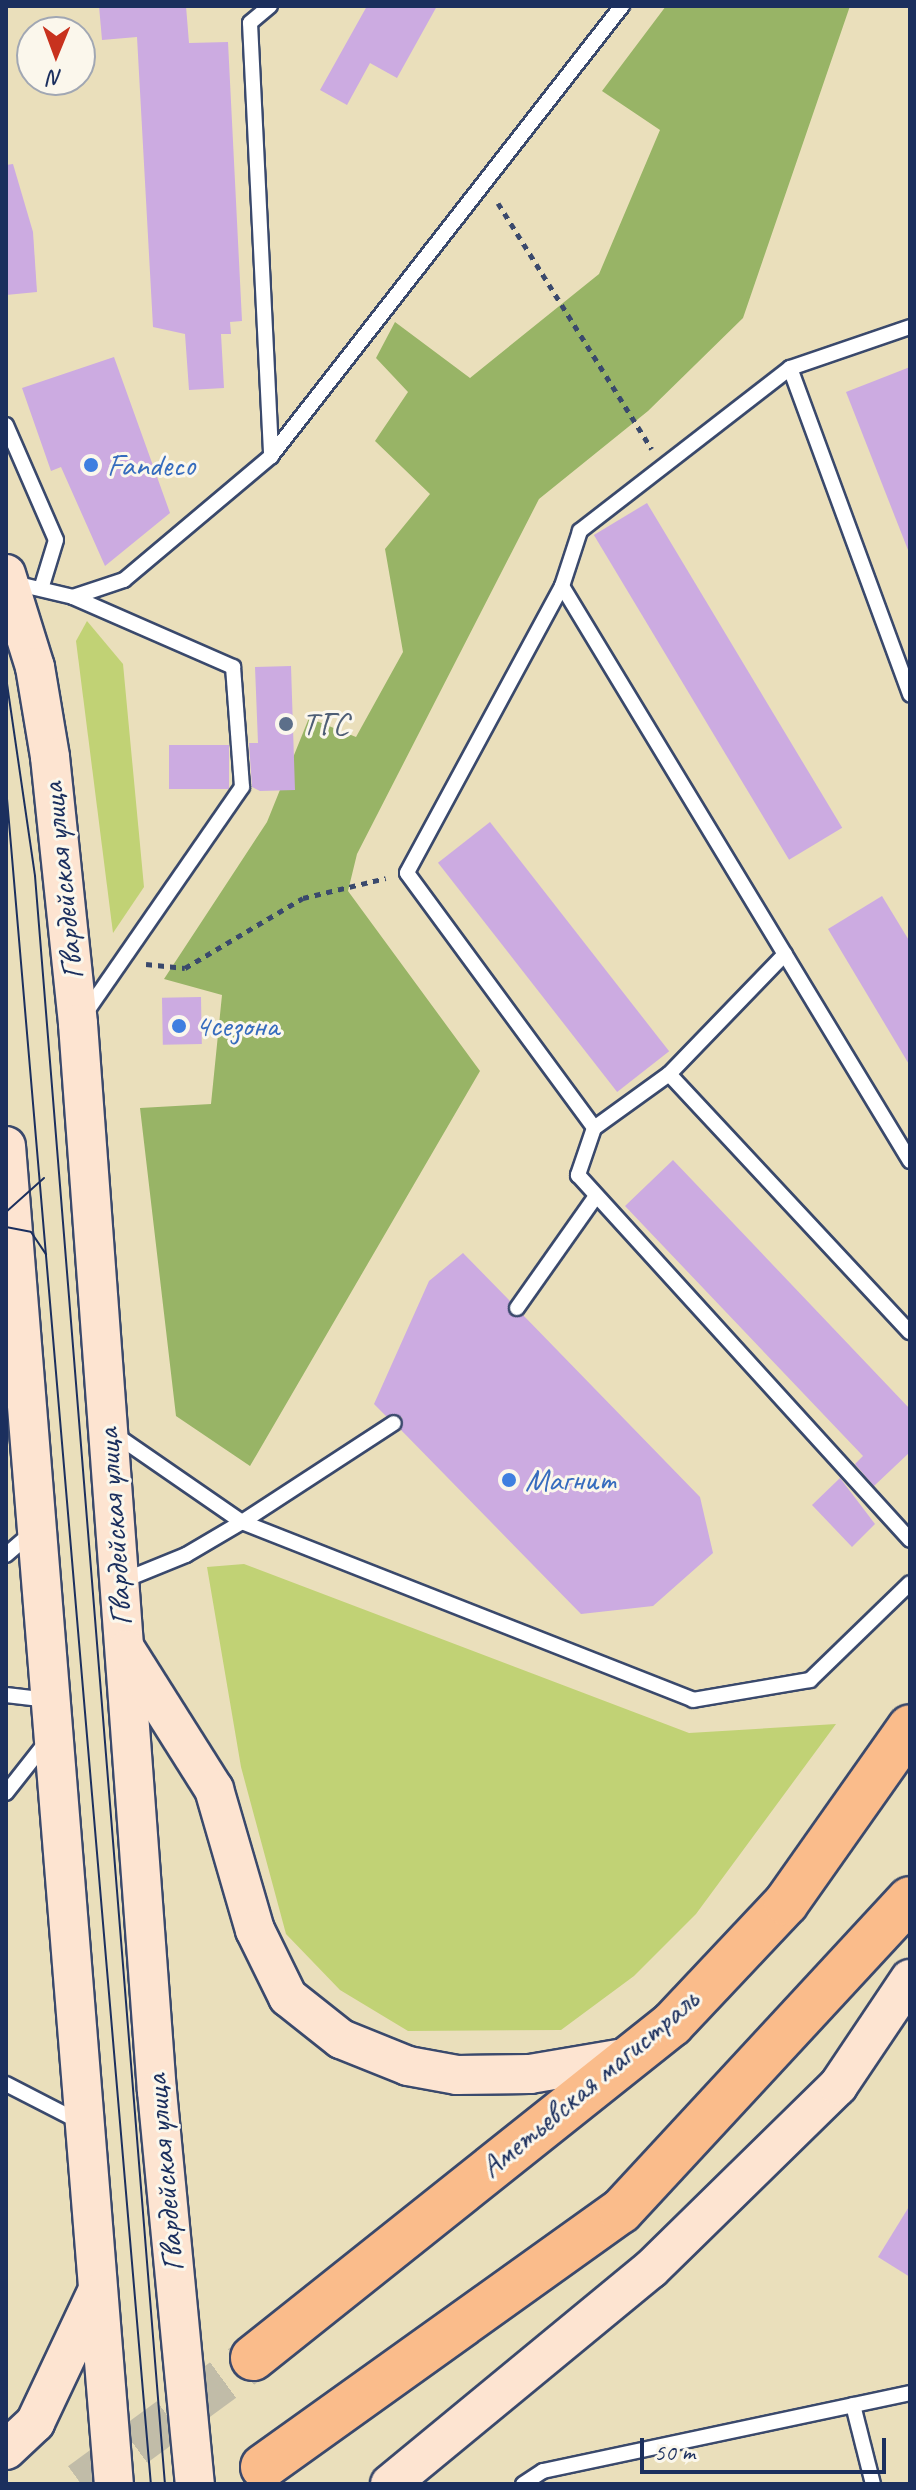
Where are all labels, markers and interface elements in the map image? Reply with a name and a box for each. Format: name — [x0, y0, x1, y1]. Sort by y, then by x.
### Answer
north arrow — [16, 16, 96, 96]
text: N — [49, 64, 63, 92]
place label: Fandeco — [107, 446, 195, 484]
marker: Fandeco — [82, 456, 100, 474]
place label: ТГС — [302, 705, 349, 743]
marker: ТГС — [277, 715, 295, 733]
street label: Гвардейская улица — [33, 780, 93, 982]
place label: 4сезона — [195, 1007, 279, 1045]
marker: 4сезона — [170, 1017, 188, 1035]
street label: Гвардейская улица — [89, 1426, 141, 1628]
place label: Магнит — [525, 1461, 616, 1499]
marker: Магнит — [500, 1471, 518, 1489]
street label: Аметьевская магистраль — [472, 1981, 708, 2187]
street label: Гвардейская улица — [137, 2072, 193, 2274]
scale bar — [644, 2422, 890, 2472]
text: 50 m — [654, 2437, 695, 2467]

